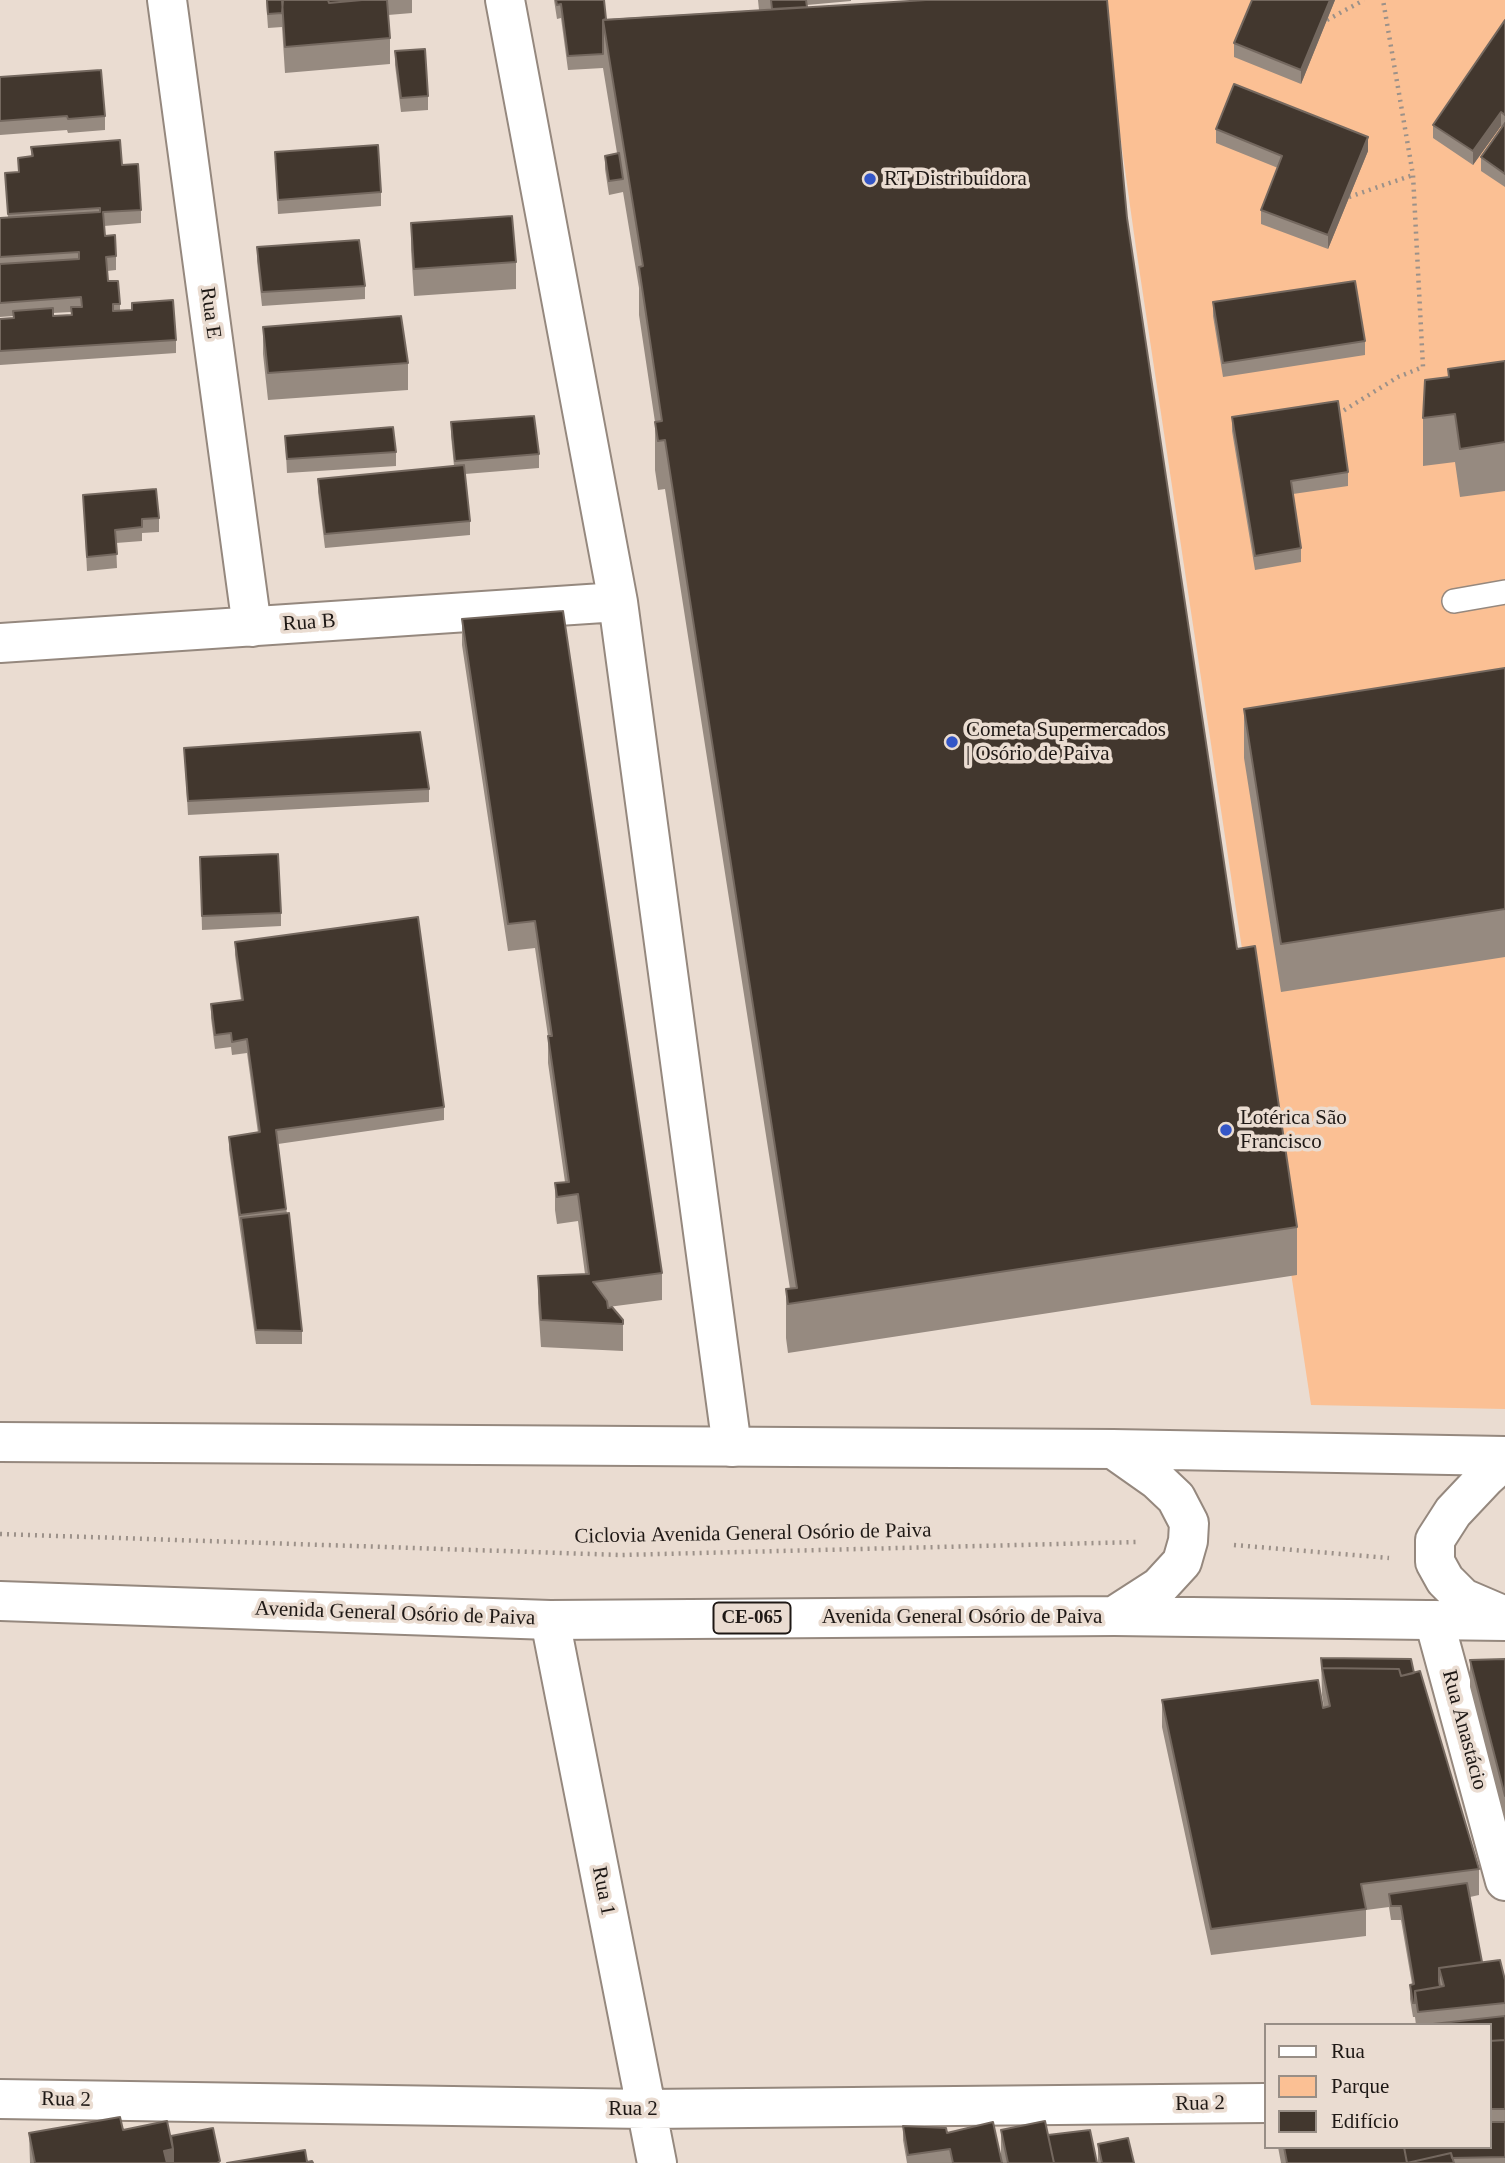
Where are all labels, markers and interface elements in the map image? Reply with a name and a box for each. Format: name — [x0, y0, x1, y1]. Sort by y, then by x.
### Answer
place label: RT Distribuidora — [884, 166, 1027, 192]
marker: RT Distribuidora — [862, 171, 878, 187]
street label: Rua E — [194, 286, 226, 340]
street label: Rua B — [282, 609, 336, 637]
place label: Cometa Supermercados | Osório de Paiva — [966, 717, 1166, 767]
marker: Cometa Supermercados | Osório de Paiva — [944, 734, 960, 750]
place label: Lotérica São Francisco — [1240, 1105, 1347, 1155]
marker: Lotérica São Francisco — [1218, 1122, 1234, 1138]
street label: Ciclovia Avenida General Osório de Paiva — [574, 1518, 932, 1550]
street label: Avenida General Osório de Paiva — [254, 1597, 536, 1631]
road number: CE-065 — [714, 1602, 790, 1634]
street label: Avenida General Osório de Paiva — [822, 1604, 1102, 1630]
street label: Rua Anastácio — [1436, 1667, 1492, 1793]
street label: Rua 1 — [586, 1864, 620, 1918]
legend — [1264, 2023, 1491, 2149]
text: Rua — [1331, 2039, 1365, 2063]
text: Parque — [1331, 2074, 1389, 2098]
street label: Rua 2 — [41, 2087, 91, 2113]
street label: Rua 2 — [1175, 2091, 1225, 2117]
street label: Rua 2 — [608, 2096, 658, 2122]
text: Edifício — [1331, 2109, 1399, 2133]

